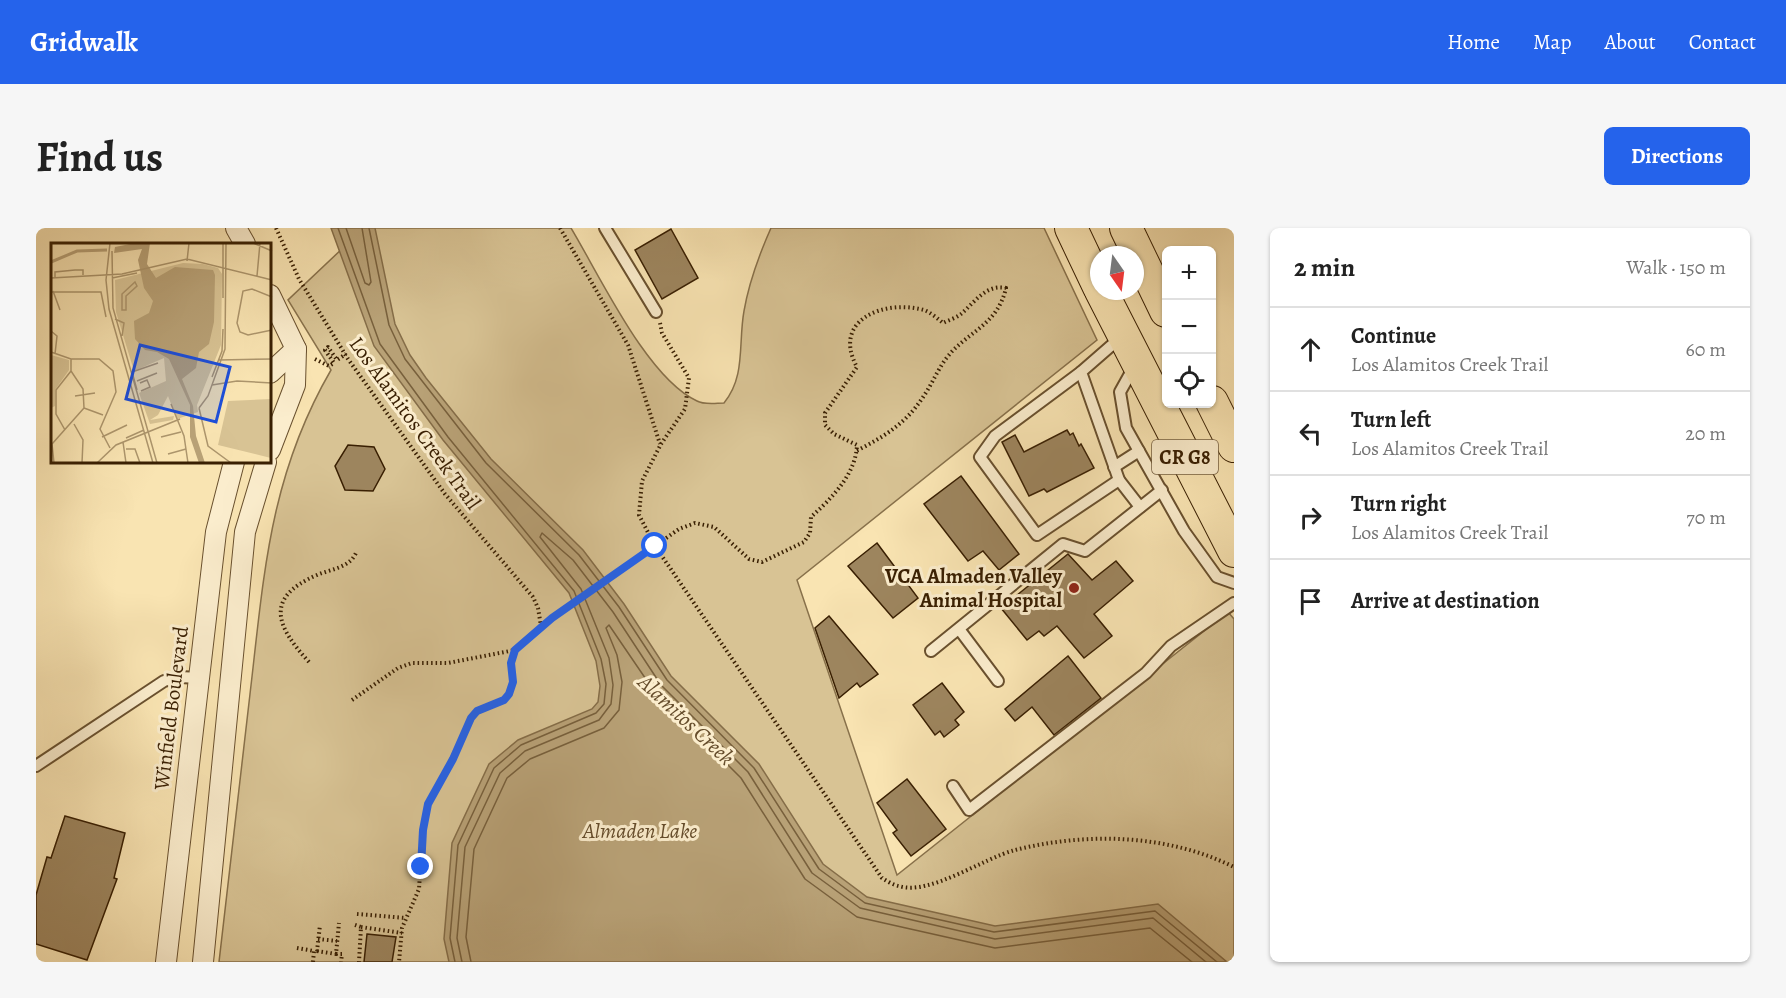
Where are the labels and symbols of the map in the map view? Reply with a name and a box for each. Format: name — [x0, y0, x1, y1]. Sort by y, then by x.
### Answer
inset map — [51, 243, 272, 464]
north arrow — [1090, 246, 1144, 300]
street label: Los Alamitos Creek Trail — [343, 331, 487, 515]
road number: CR G8 — [1152, 440, 1218, 474]
route start — [641, 532, 667, 558]
place label: VCA Almaden Valley Animal Hospital — [884, 562, 1063, 614]
marker: VCA Almaden Valley Animal Hospital — [1067, 581, 1081, 595]
street label: Winfield Boulevard — [147, 624, 195, 793]
water label: Alamitos Creek — [631, 667, 741, 772]
water label: Almaden Lake — [582, 816, 697, 846]
route end — [407, 853, 433, 879]

